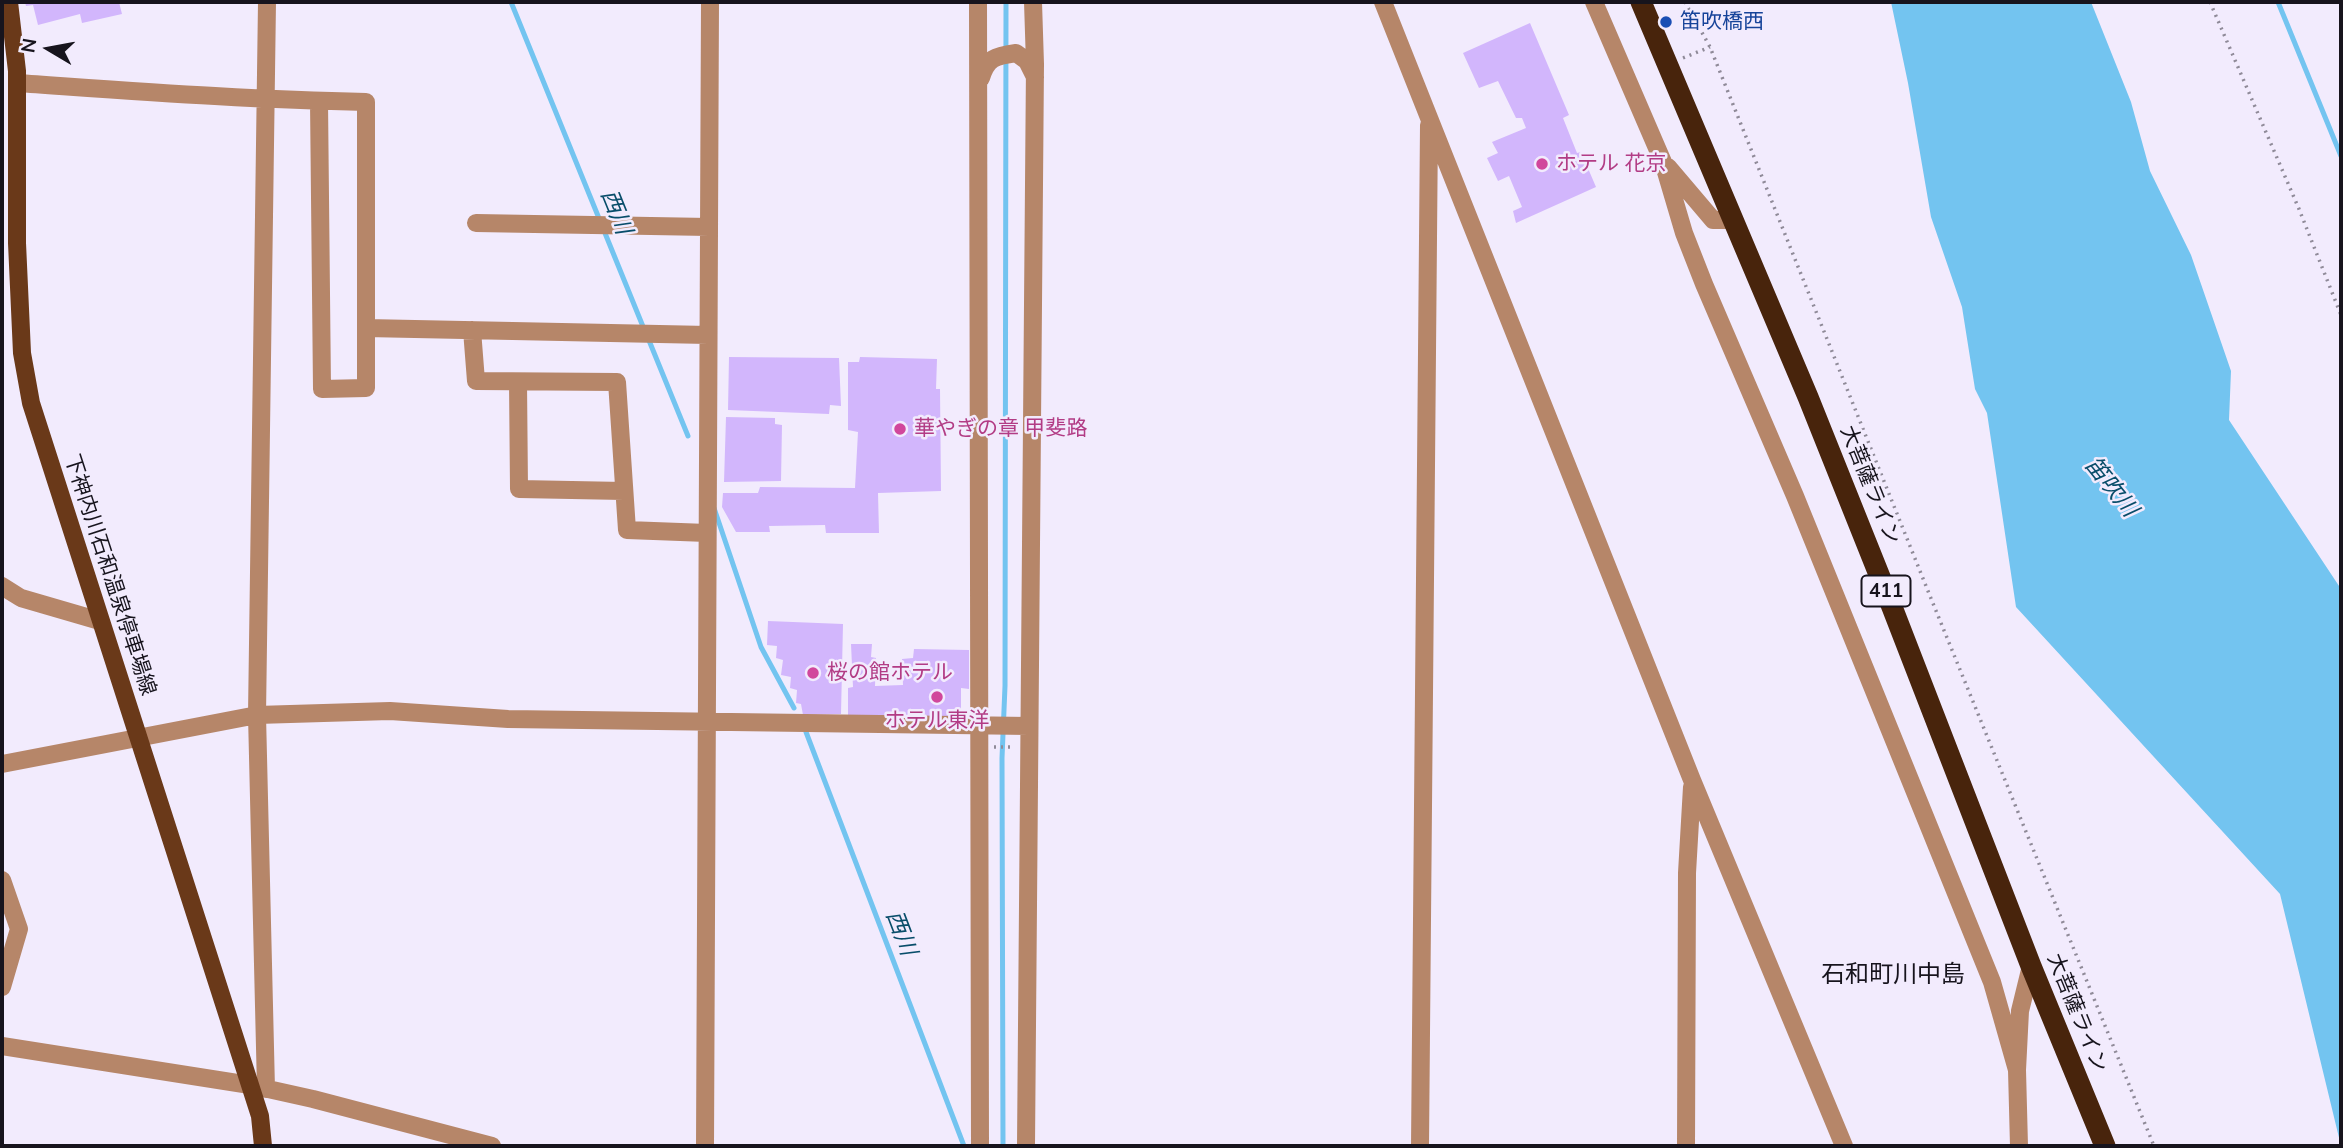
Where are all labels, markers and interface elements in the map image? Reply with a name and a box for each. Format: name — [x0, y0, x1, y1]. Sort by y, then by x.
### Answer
place label: 笛吹橋西 — [1680, 9, 1764, 35]
north arrow — [14, 14, 84, 84]
marker: 笛吹橋西 — [1658, 14, 1674, 30]
text: N — [15, 36, 41, 55]
place label: ホテル 花京 — [1556, 151, 1666, 177]
marker: ホテル 花京 — [1534, 156, 1550, 172]
water label: 西川 — [595, 186, 637, 238]
place label: 華やぎの章 甲斐路 — [914, 416, 1087, 442]
marker: 華やぎの章 甲斐路 — [892, 421, 908, 437]
street label: 大菩薩ライン — [1835, 422, 1905, 548]
street label: 下神内川石和温泉停車場線 — [59, 451, 161, 699]
water label: 笛吹川 — [2079, 452, 2143, 522]
road number: 411 — [1862, 576, 1910, 606]
place label: 桜の館ホテル — [827, 660, 953, 686]
marker: 桜の館ホテル — [805, 665, 821, 681]
marker: ホテル東洋 — [929, 689, 945, 705]
place label: ホテル東洋 — [885, 708, 989, 734]
water label: 西川 — [880, 907, 922, 959]
street label: 大菩薩ライン — [2042, 950, 2112, 1076]
district label: 石和町川中島 — [1821, 961, 1965, 989]

